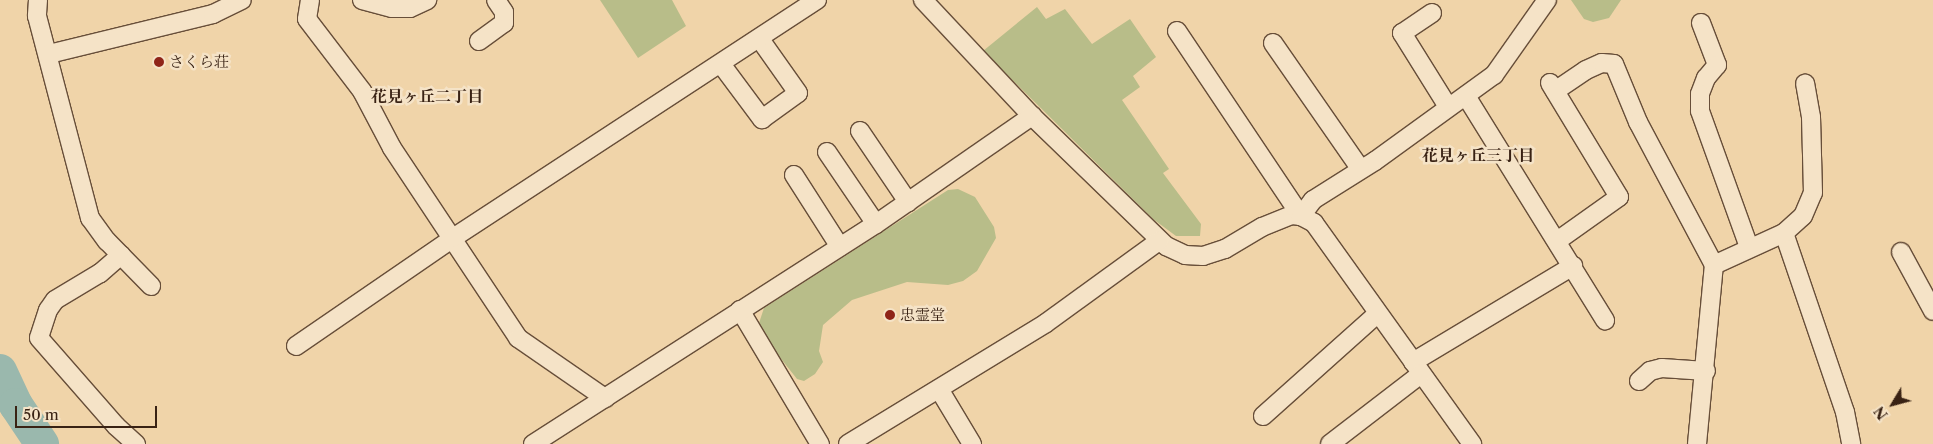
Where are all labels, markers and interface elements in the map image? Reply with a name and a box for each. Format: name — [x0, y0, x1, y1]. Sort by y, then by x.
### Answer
place label: さくら荘 — [169, 53, 229, 71]
marker: さくら荘 — [153, 56, 165, 68]
district label: 花見ヶ丘二丁目 — [371, 86, 483, 106]
district label: 花見ヶ丘三丁目 — [1422, 145, 1534, 165]
place label: 忠霊堂 — [900, 306, 945, 324]
marker: 忠霊堂 — [884, 309, 896, 321]
north arrow — [1868, 379, 1918, 429]
scale bar — [18, 396, 160, 428]
text: N — [1870, 403, 1892, 423]
text: 50 m — [23, 405, 59, 424]

